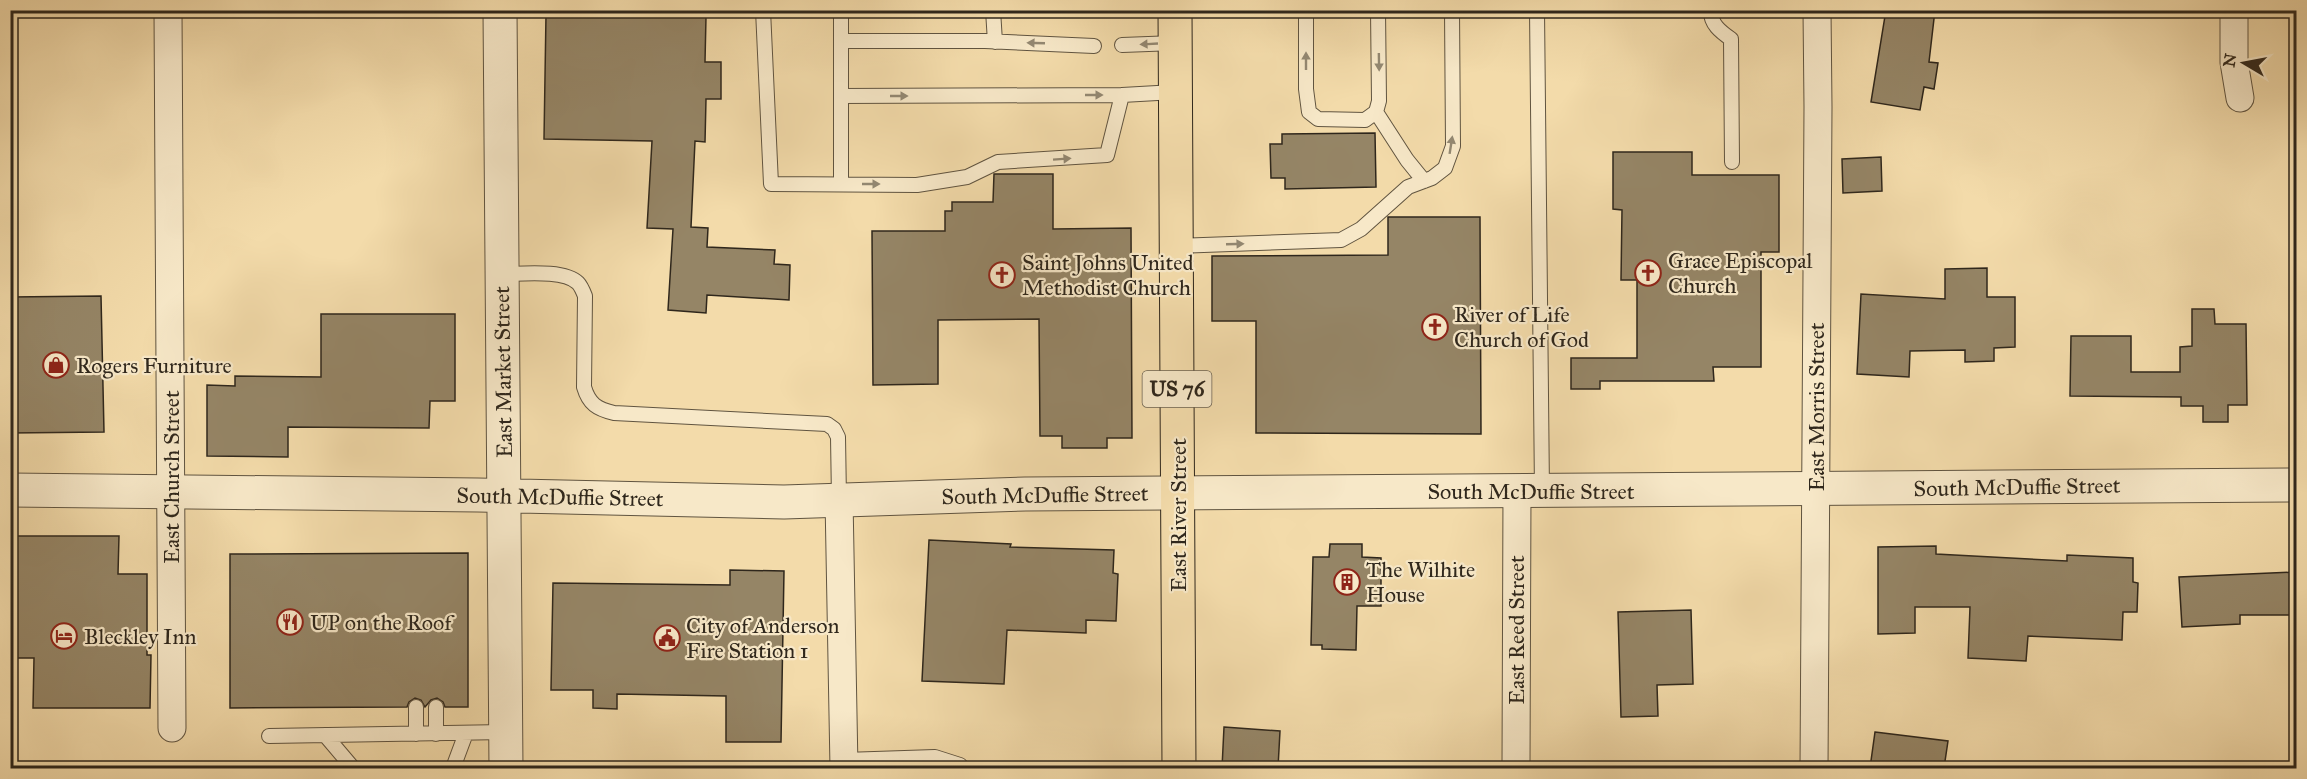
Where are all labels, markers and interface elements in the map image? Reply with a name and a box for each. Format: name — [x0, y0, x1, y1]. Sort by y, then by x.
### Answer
north arrow — [2214, 33, 2274, 93]
one-way arrow — [1026, 39, 1045, 48]
one-way arrow — [1139, 39, 1158, 48]
one-way arrow — [1301, 52, 1311, 71]
one-way arrow — [1374, 52, 1384, 71]
text: N — [2219, 52, 2240, 69]
one-way arrow — [1085, 90, 1104, 100]
one-way arrow — [890, 91, 909, 101]
one-way arrow — [1447, 136, 1456, 155]
one-way arrow — [1053, 154, 1072, 164]
one-way arrow — [862, 179, 881, 189]
one-way arrow — [1225, 239, 1244, 248]
place label: Grace Episcopal Church — [1668, 247, 1812, 299]
place label: Saint Johns United Methodist Church — [1022, 249, 1194, 301]
church icon: Grace Episcopal Church — [1633, 258, 1663, 288]
church icon: Saint Johns United Methodist Church — [987, 260, 1017, 290]
street label: East Market Street — [488, 286, 518, 458]
place label: River of Life Church of God — [1454, 301, 1589, 353]
church icon: River of Life Church of God — [1420, 312, 1450, 342]
street label: East Morris Street — [1803, 322, 1830, 492]
shop icon: Rogers Furniture — [41, 350, 71, 380]
place label: Rogers Furniture — [76, 352, 232, 379]
road number: US 76 — [1142, 371, 1212, 407]
street label: East Church Street — [158, 390, 185, 564]
street label: East River Street — [1165, 438, 1192, 592]
street label: South McDuffie Street — [1913, 472, 2121, 502]
street label: South McDuffie Street — [1427, 478, 1635, 505]
street label: South McDuffie Street — [941, 480, 1149, 510]
street label: South McDuffie Street — [456, 482, 664, 512]
street label: East Reed Street — [1503, 555, 1530, 705]
place label: The Wilhite House — [1366, 556, 1475, 608]
building icon: The Wilhite House — [1332, 567, 1362, 597]
restaurant icon: UP on the Roof — [275, 607, 305, 637]
place label: UP on the Roof — [310, 609, 455, 636]
place label: City of Anderson Fire Station 1 — [686, 612, 840, 664]
hotel icon: Bleckley Inn — [49, 621, 79, 651]
place label: Bleckley Inn — [84, 623, 196, 650]
public building icon: City of Anderson Fire Station 1 — [652, 623, 682, 653]

